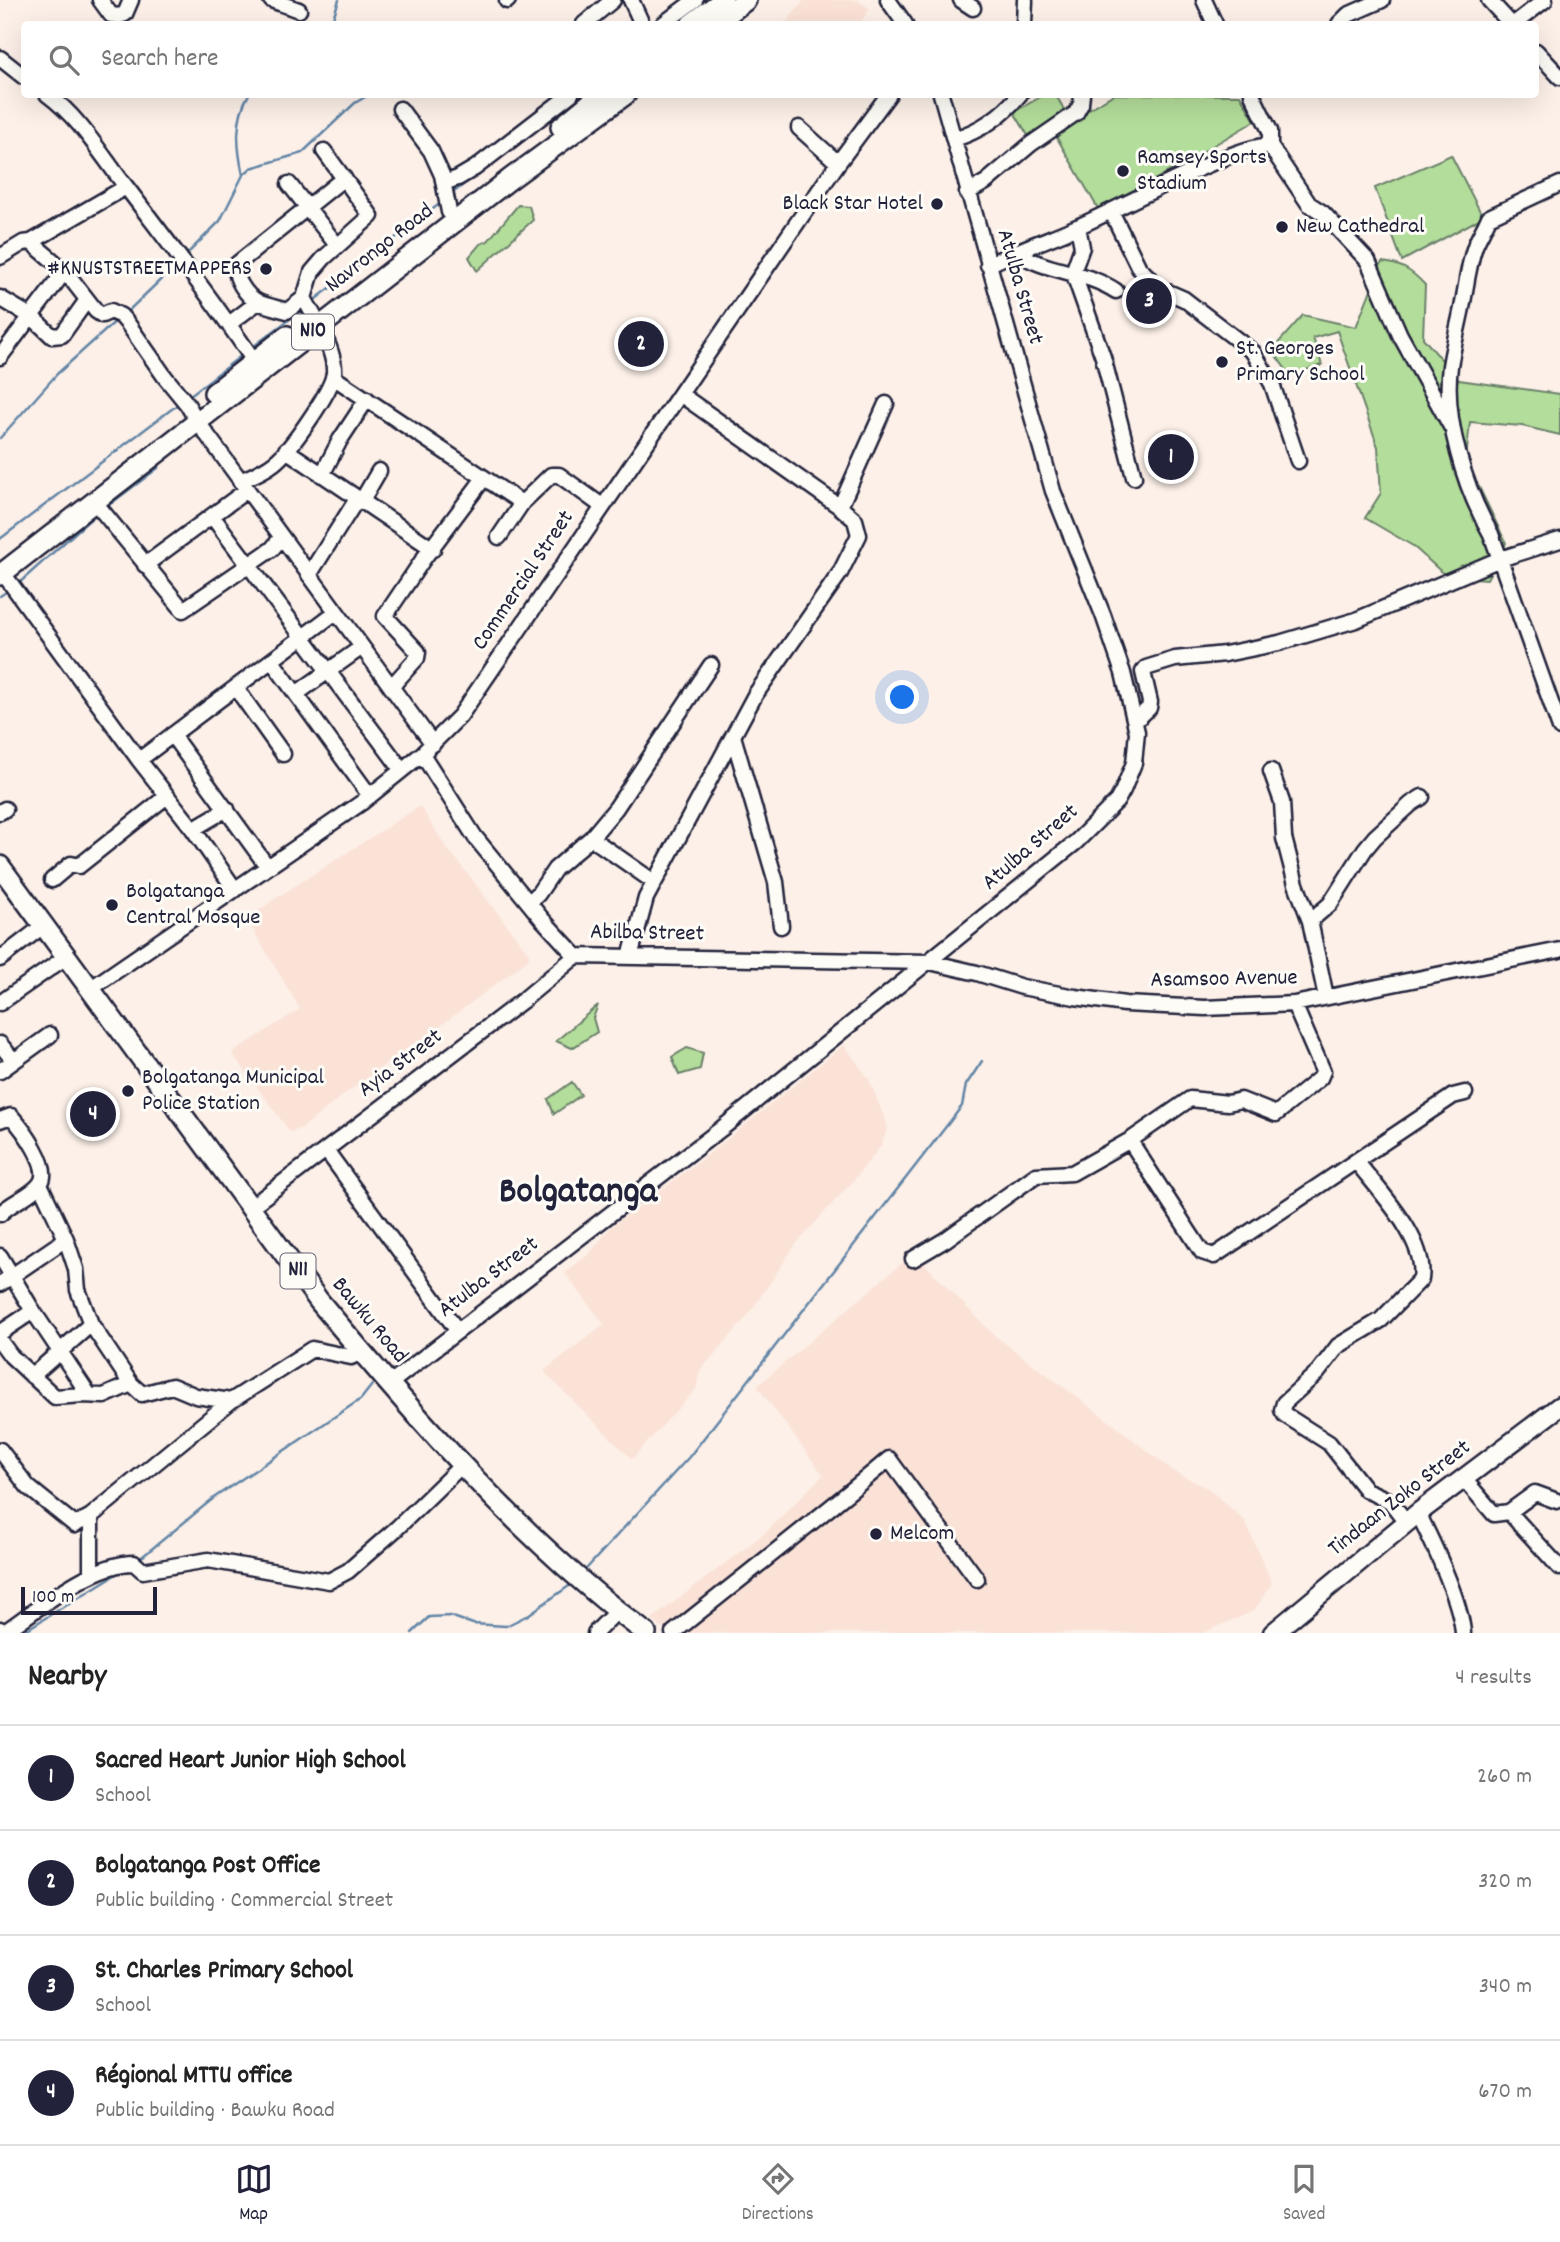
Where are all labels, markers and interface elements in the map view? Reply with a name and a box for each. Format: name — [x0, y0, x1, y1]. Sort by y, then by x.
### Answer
search box — [21, 21, 1539, 98]
icon: search — [45, 41, 83, 79]
text: Search here — [101, 41, 219, 78]
place label: Ramsey Sports Stadium — [1137, 142, 1267, 201]
marker: Ramsey Sports Stadium — [1115, 163, 1131, 179]
place label: Black Star Hotel — [783, 188, 924, 221]
street label: Navrongo Road — [319, 196, 441, 302]
marker: Black Star Hotel — [929, 196, 945, 212]
place label: New Cathedral — [1296, 211, 1425, 244]
marker: New Cathedral — [1274, 219, 1290, 235]
street label: Atulba Street — [987, 226, 1051, 348]
place label: #KNUSTSTREETMAPPERS — [47, 253, 252, 286]
marker: #KNUSTSTREETMAPPERS — [258, 261, 274, 277]
pin: 3 — [1126, 275, 1172, 327]
road number: N10 — [292, 314, 334, 350]
pin: 2 — [618, 318, 664, 370]
place label: St. Georges Primary School — [1236, 333, 1365, 392]
marker: St. Georges Primary School — [1214, 354, 1230, 370]
pin: 1 — [1148, 431, 1194, 483]
street label: Commercial Street — [465, 504, 583, 658]
your location — [885, 680, 919, 714]
street label: Atulba Street — [976, 797, 1086, 899]
place label: Bolgatanga Central Mosque — [126, 876, 260, 935]
marker: Bolgatanga Central Mosque — [104, 897, 120, 913]
street label: Abilba Street — [590, 917, 704, 951]
street label: Asamsoo Avenue — [1150, 962, 1298, 998]
street label: Ayia Street — [352, 1021, 450, 1107]
place label: Bolgatanga Municipal Police Station — [142, 1062, 325, 1121]
marker: Bolgatanga Municipal Police Station — [120, 1083, 136, 1099]
pin: 4 — [70, 1088, 116, 1140]
district label: Bolgatanga — [499, 1167, 659, 1220]
street label: Atulba Street — [432, 1229, 546, 1327]
road number: N11 — [280, 1254, 316, 1288]
street label: Bawku Road — [323, 1271, 415, 1371]
street label: Tindaan Zoko Street — [1321, 1433, 1479, 1565]
place label: Melcom — [890, 1518, 954, 1551]
marker: Melcom — [868, 1526, 884, 1542]
scale bar — [21, 1584, 158, 1616]
text: 100 m — [32, 1585, 74, 1612]
text: Nearby — [28, 1657, 106, 1700]
text: 4 results — [1455, 1662, 1532, 1695]
text: Sacred Heart Junior High School — [95, 1743, 406, 1780]
text: 1 — [48, 1761, 54, 1794]
text: 260 m — [1477, 1761, 1532, 1794]
text: School — [95, 1780, 151, 1813]
text: Bolgatanga Post Office — [95, 1848, 320, 1885]
text: 2 — [46, 1866, 56, 1899]
text: 320 m — [1478, 1866, 1532, 1899]
text: Public building · Commercial Street — [95, 1885, 393, 1918]
text: St. Charles Primary School — [95, 1953, 353, 1990]
text: 3 — [46, 1971, 56, 2004]
text: 340 m — [1479, 1971, 1532, 2004]
text: School — [95, 1990, 151, 2023]
text: Régional MTTU office — [95, 2058, 293, 2095]
text: 4 — [46, 2076, 56, 2109]
text: 670 m — [1478, 2076, 1532, 2109]
text: Public building · Bawku Road — [95, 2095, 335, 2128]
tab: Map — [235, 2160, 273, 2229]
tab: Directions — [742, 2160, 814, 2229]
tab: Saved — [1283, 2160, 1325, 2229]

